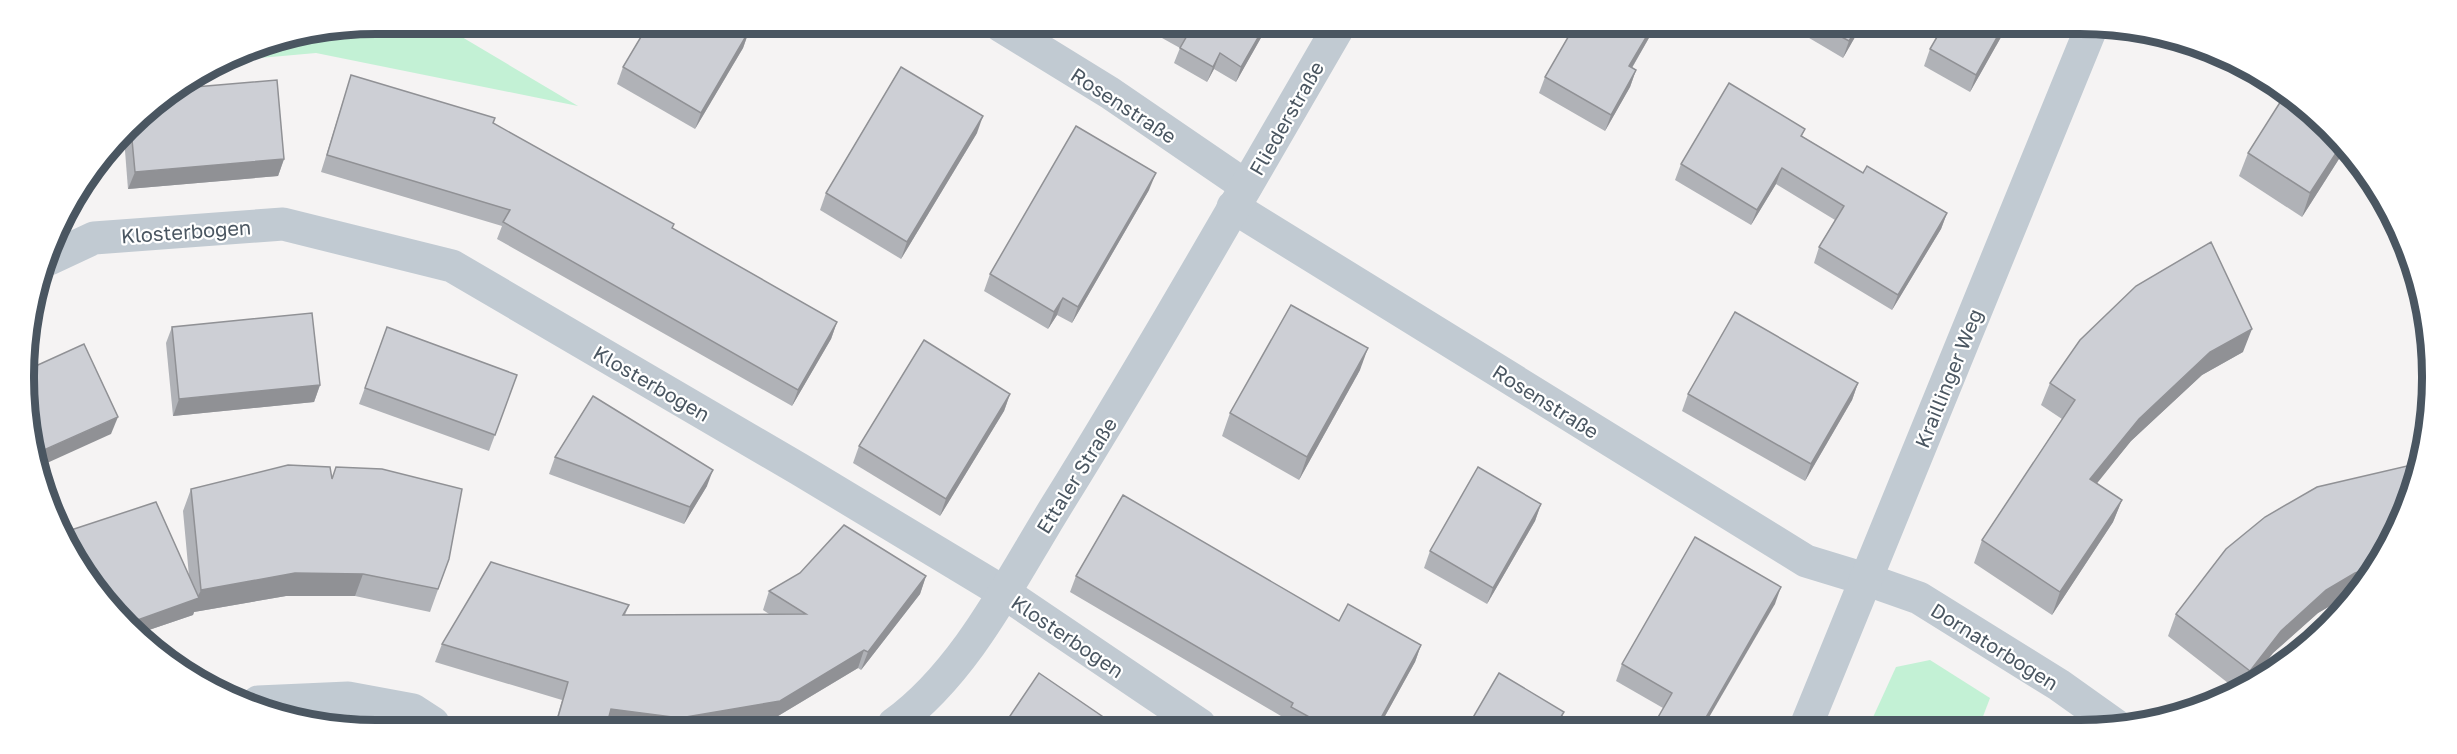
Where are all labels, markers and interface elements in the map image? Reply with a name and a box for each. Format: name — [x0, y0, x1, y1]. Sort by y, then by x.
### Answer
street label: Fliederstraße — [1244, 57, 1328, 179]
street label: Rosenstraße — [1067, 62, 1181, 148]
street label: Klosterbogen — [120, 214, 252, 248]
street label: Kraillinger Weg — [1909, 305, 1987, 451]
street label: Klosterbogen — [590, 340, 714, 426]
street label: Rosenstraße — [1488, 359, 1604, 443]
street label: Ettaler Straße — [1031, 412, 1121, 538]
street label: Klosterbogen — [1007, 590, 1129, 682]
street label: Dornatorbogen — [1927, 597, 2063, 695]

